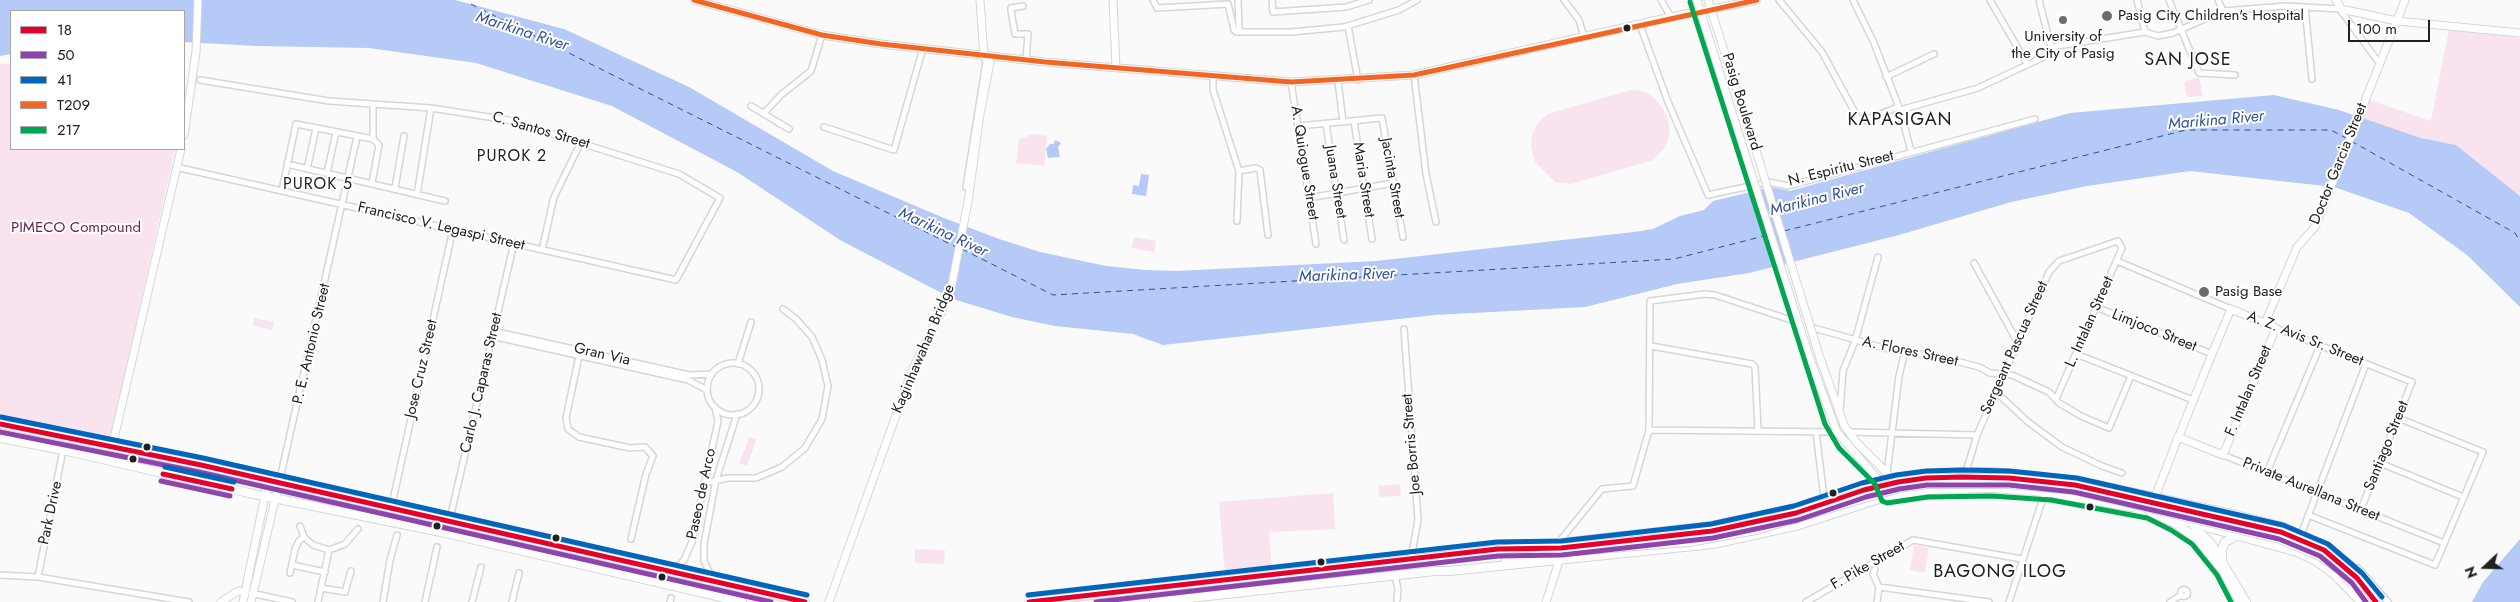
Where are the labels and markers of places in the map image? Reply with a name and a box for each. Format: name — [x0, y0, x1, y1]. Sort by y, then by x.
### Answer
place label: Pasig City Children's Hospital — [2118, 7, 2304, 25]
marker: Pasig City Children's Hospital — [2100, 9, 2114, 23]
marker: University of the City of Pasig — [2057, 14, 2069, 26]
unlabelled marker — [1622, 23, 1632, 33]
place label: University of the City of Pasig — [2011, 28, 2115, 63]
place label: Pasig Base — [2215, 283, 2282, 301]
marker: Pasig Base — [2197, 285, 2211, 299]
unlabelled marker — [142, 442, 152, 452]
unlabelled marker — [128, 454, 138, 464]
unlabelled marker — [1828, 488, 1838, 498]
unlabelled marker — [2085, 502, 2095, 512]
unlabelled marker — [432, 521, 442, 531]
unlabelled marker — [551, 533, 561, 543]
unlabelled marker — [1316, 557, 1326, 567]
unlabelled marker — [657, 572, 667, 582]

